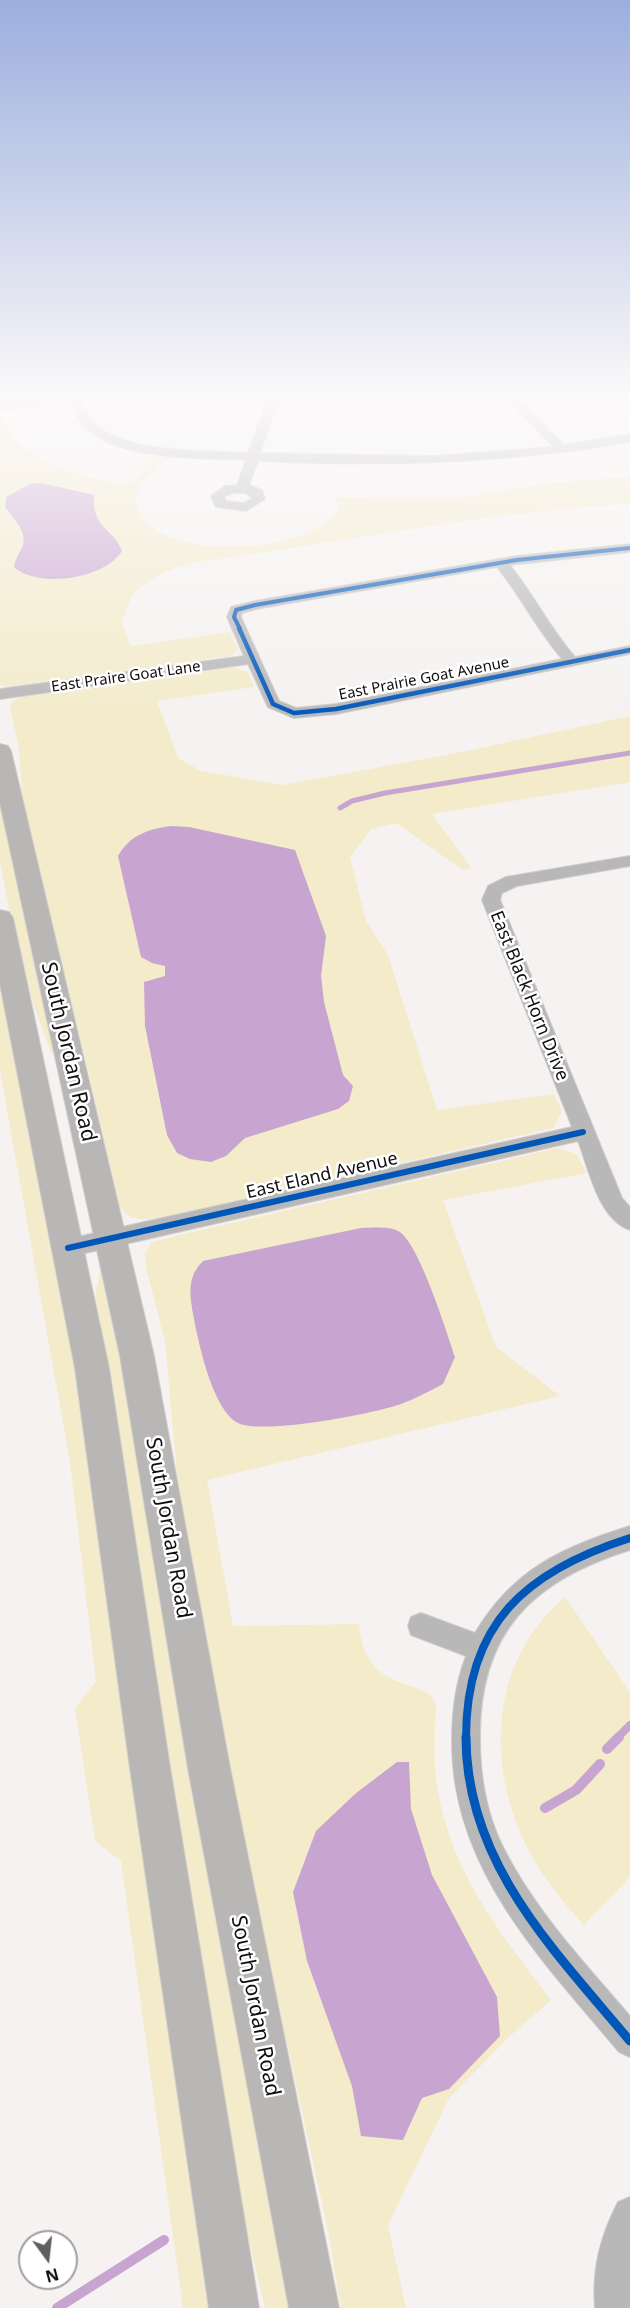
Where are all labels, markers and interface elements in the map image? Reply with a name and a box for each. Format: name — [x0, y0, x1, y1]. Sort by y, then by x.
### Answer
street label: East Prairie Goat Avenue — [337, 654, 511, 704]
street label: East Praire Goat Lane — [50, 658, 202, 696]
street label: East Black Horn Drive — [485, 908, 573, 1084]
street label: South Jordan Road — [35, 960, 101, 1144]
street label: East Eland Avenue — [244, 1148, 400, 1204]
street label: South Jordan Road — [140, 1435, 196, 1621]
street label: South Jordan Road — [225, 1914, 285, 2098]
north arrow — [18, 2230, 78, 2290]
text: N — [43, 2263, 61, 2288]

